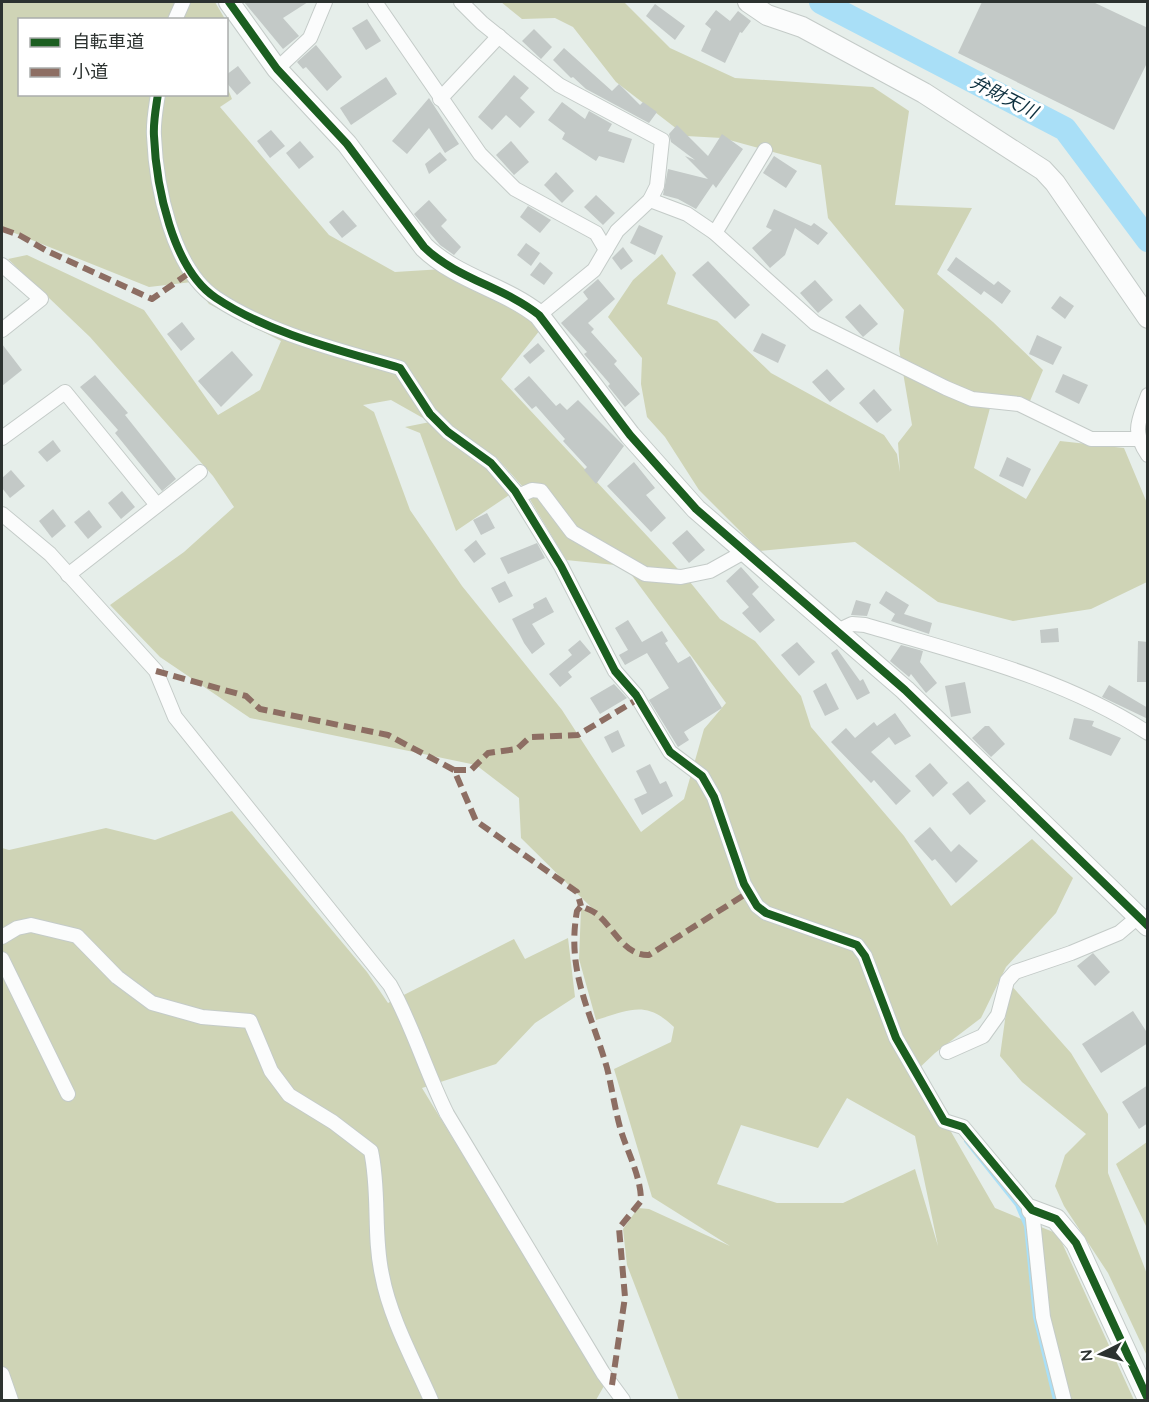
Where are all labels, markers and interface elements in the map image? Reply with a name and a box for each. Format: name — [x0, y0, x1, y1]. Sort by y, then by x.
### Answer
legend — [18, 18, 228, 96]
text: 自転車道 — [72, 30, 144, 53]
text: 小道 — [72, 60, 108, 83]
water label: 弁財天川 — [967, 70, 1043, 124]
north arrow — [1071, 1324, 1131, 1384]
text: N — [1076, 1349, 1097, 1362]

